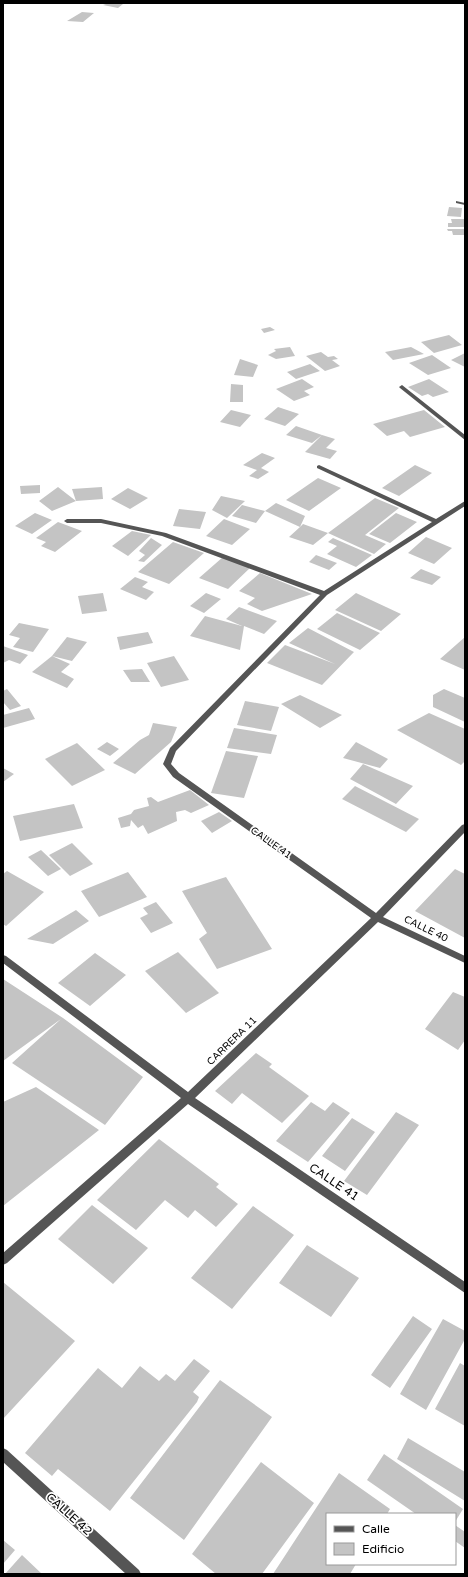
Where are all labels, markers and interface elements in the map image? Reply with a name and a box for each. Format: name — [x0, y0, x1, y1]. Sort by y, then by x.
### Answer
street label: CALLE 41 — [248, 824, 294, 862]
street label: CALLE 40 — [402, 913, 450, 945]
street label: CARRERA 11 — [205, 1014, 259, 1068]
street label: CALLE 41 — [306, 1160, 362, 1204]
street label: CALLE 42 — [43, 1490, 95, 1538]
legend — [326, 1513, 456, 1565]
text: Calle — [362, 1522, 390, 1536]
text: Edificio — [362, 1542, 404, 1556]

